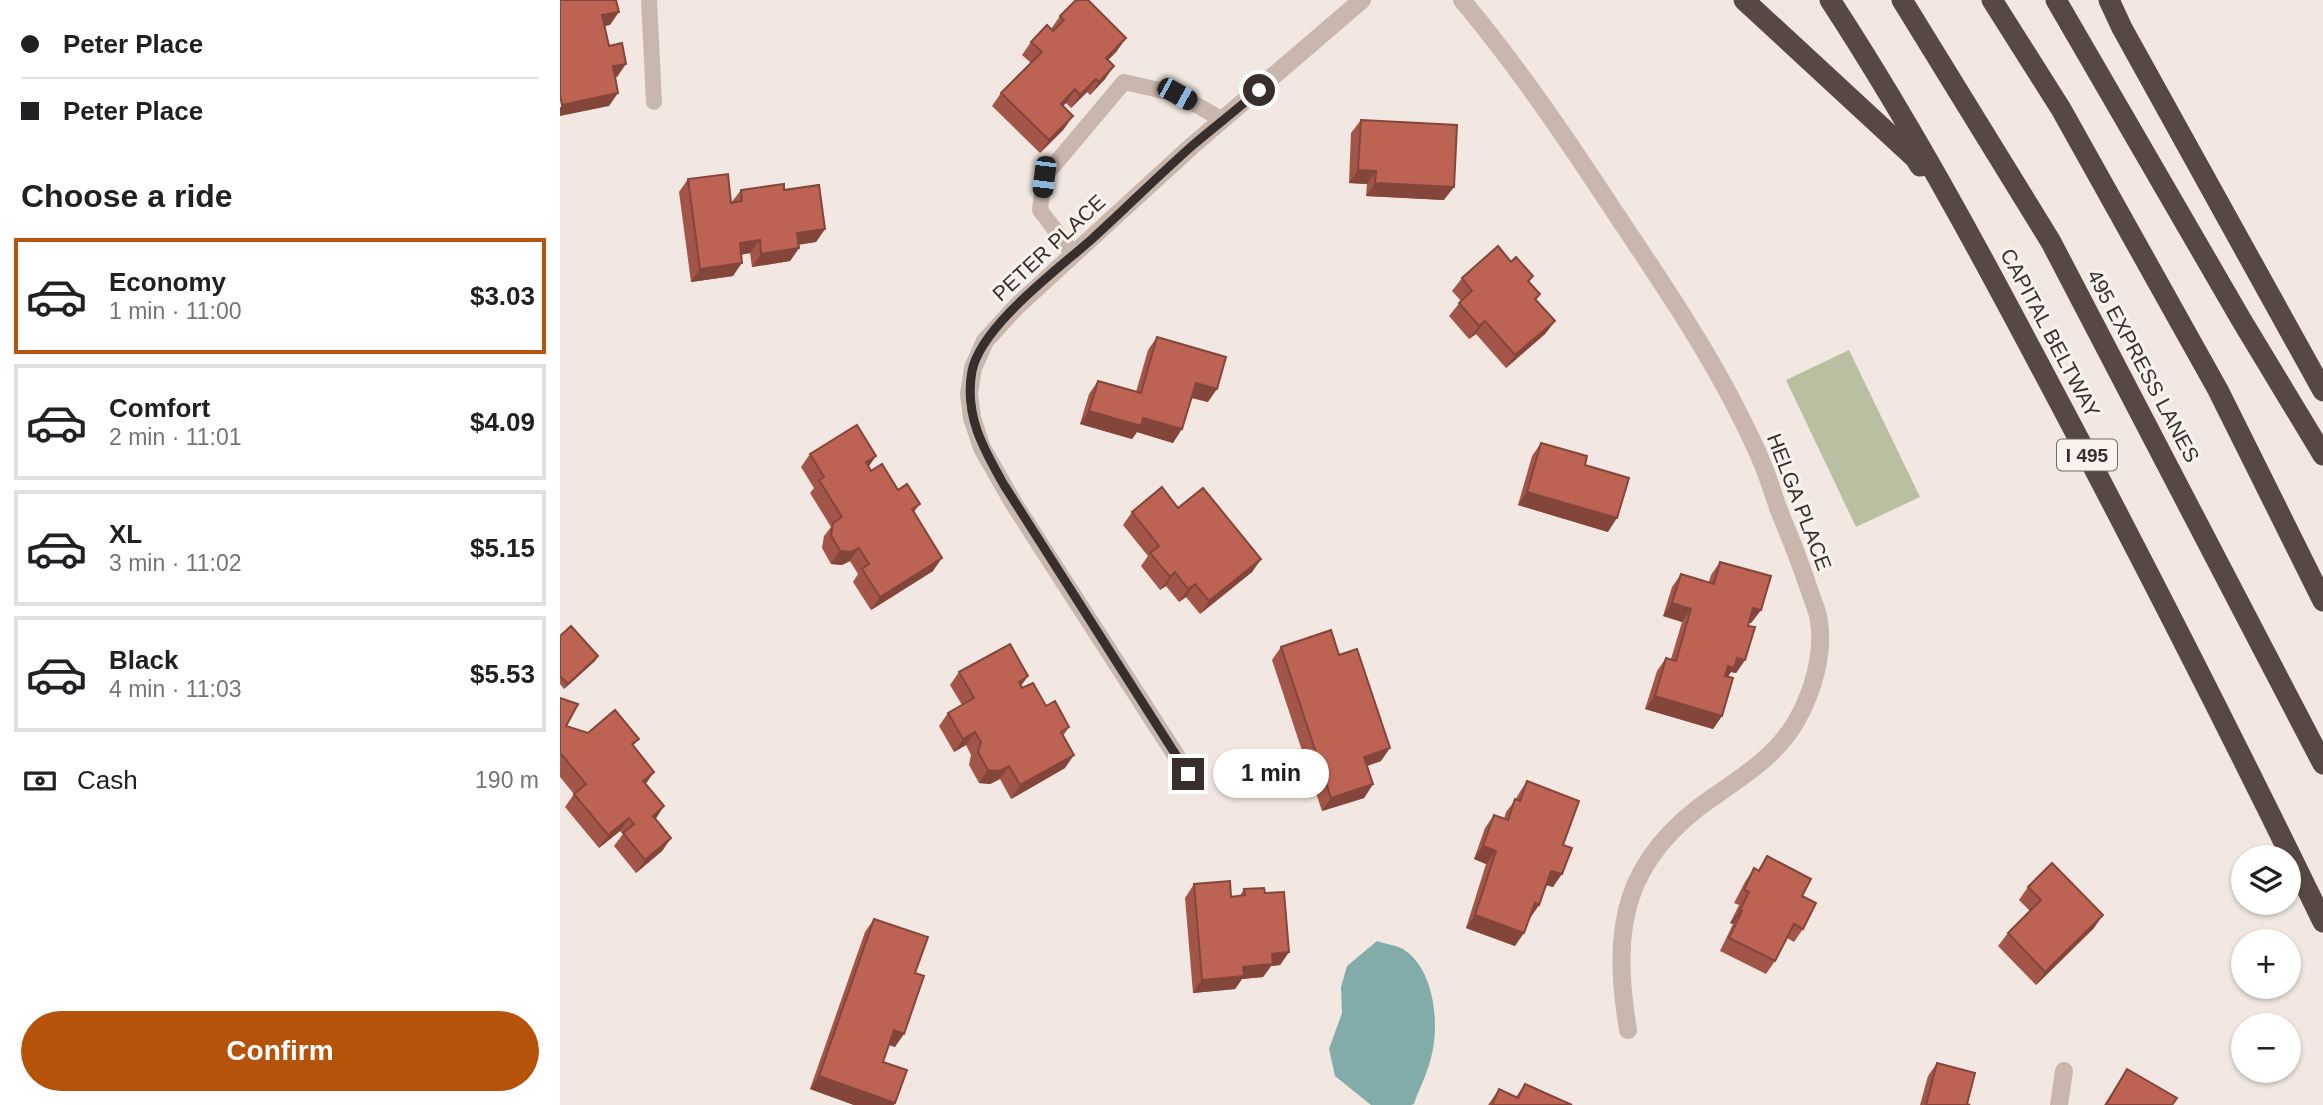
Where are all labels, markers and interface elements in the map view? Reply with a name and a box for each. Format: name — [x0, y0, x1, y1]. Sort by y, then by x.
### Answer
text: Peter Place — [63, 29, 203, 59]
route start — [1243, 74, 1275, 106]
car — [1154, 75, 1201, 113]
text: Peter Place — [63, 96, 203, 126]
car — [1032, 155, 1057, 199]
text: Choose a ride — [21, 178, 233, 214]
street label: PETER PLACE — [988, 190, 1109, 305]
street label: CAPITAL BELTWAY — [1996, 245, 2105, 421]
icon: car — [25, 265, 88, 328]
street label: 495 EXPRESS LANES — [2083, 266, 2204, 466]
text: Economy — [109, 267, 226, 297]
text: $3.03 — [470, 281, 535, 311]
text: 1 min · 11:00 — [109, 298, 242, 324]
icon: car — [25, 391, 88, 454]
text: Comfort — [109, 393, 210, 423]
text: $4.09 — [470, 407, 535, 437]
text: 2 min · 11:01 — [109, 424, 242, 450]
street label: HELGA PLACE — [1763, 430, 1836, 574]
road number: I 495 — [2057, 440, 2117, 470]
icon: car — [25, 517, 88, 580]
text: XL — [109, 519, 142, 549]
text: $5.15 — [470, 533, 535, 563]
text: 3 min · 11:02 — [109, 550, 242, 576]
icon: car — [25, 643, 88, 706]
text: Black — [109, 645, 178, 675]
text: $5.53 — [470, 659, 535, 689]
text: 4 min · 11:03 — [109, 676, 242, 702]
callout: 1 min — [1212, 750, 1328, 798]
route end — [1172, 758, 1204, 790]
text: 1 min — [1241, 760, 1301, 786]
icon: cash — [21, 762, 59, 800]
text: Cash — [77, 765, 138, 795]
text: 190 m — [475, 767, 539, 793]
map controls — [2231, 845, 2301, 1083]
button: layers — [2231, 845, 2301, 915]
button: + — [2231, 929, 2301, 999]
button: Confirm — [21, 1011, 539, 1091]
button: − — [2231, 1013, 2301, 1083]

